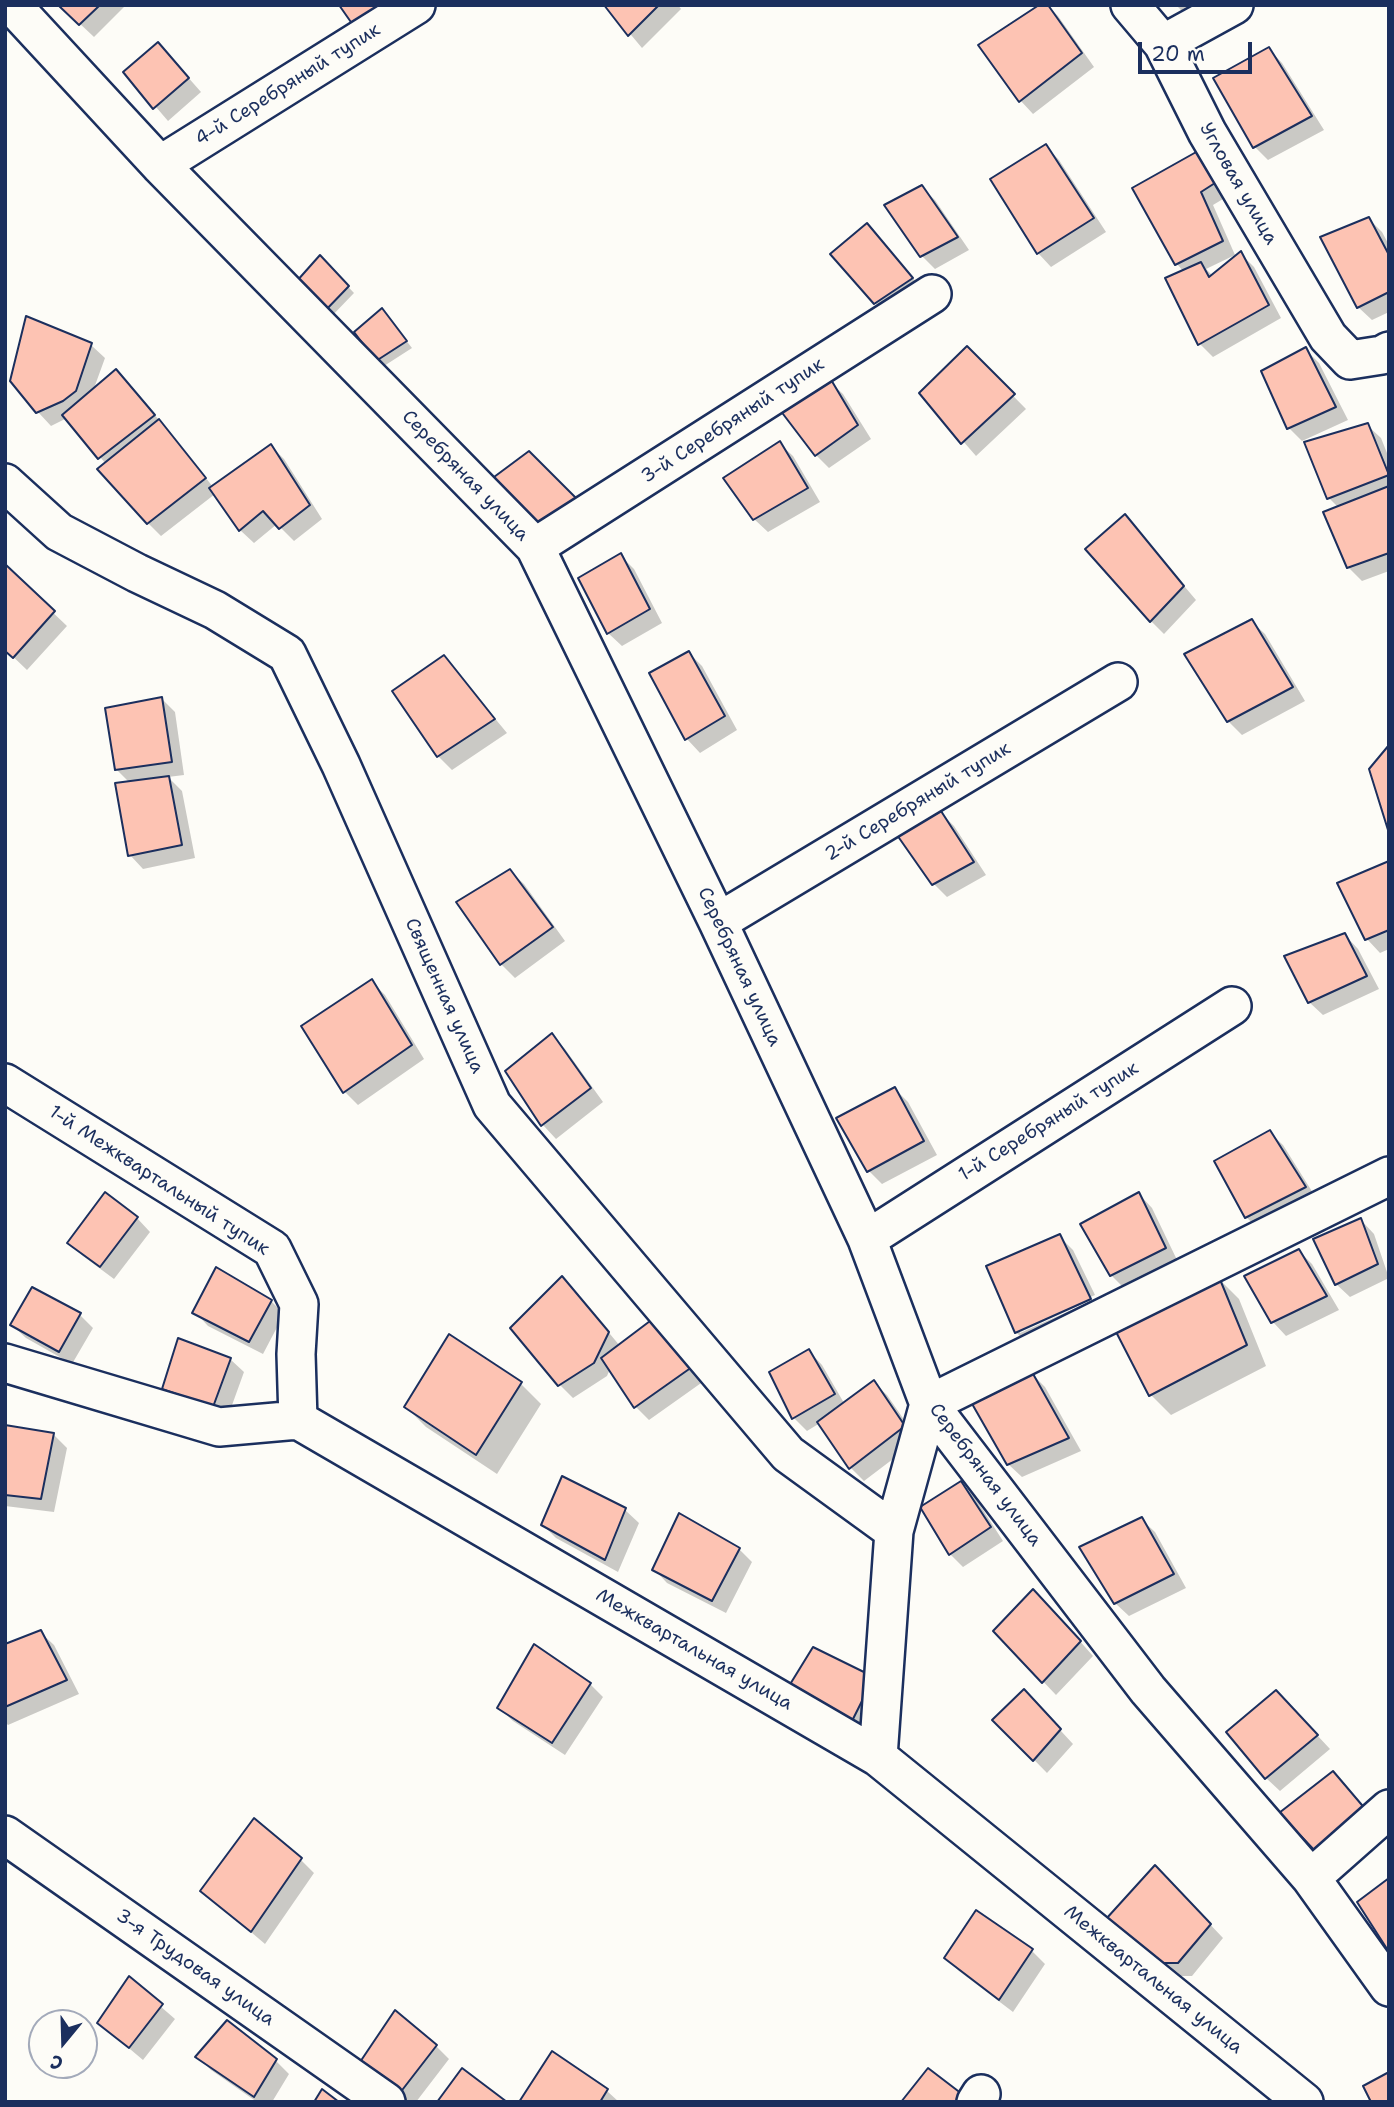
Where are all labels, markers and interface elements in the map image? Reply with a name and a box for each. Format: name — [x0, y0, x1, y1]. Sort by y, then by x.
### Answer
street label: 4-й Серебряный тупик — [191, 19, 385, 151]
scale bar — [1142, 28, 1256, 72]
text: 20 m — [1151, 40, 1205, 68]
street label: Угловая улица — [1194, 119, 1282, 249]
street label: 3-й Серебряный тупик — [637, 353, 829, 489]
street label: Серебряная улица — [397, 406, 533, 546]
street label: 2-й Серебряный тупик — [821, 738, 1015, 866]
street label: Серебряная улица — [692, 884, 786, 1050]
street label: Священная улица — [399, 915, 489, 1077]
street label: 1-й Серебряный тупик — [955, 1057, 1143, 1187]
street label: 1-й Межквартальный тупик — [45, 1101, 273, 1261]
street label: Серебряная улица — [924, 1399, 1046, 1551]
street label: Межквартальная улица — [591, 1584, 797, 1716]
street label: Межквартальная улица — [1059, 1901, 1247, 2059]
street label: 3-я Трудовая улица — [111, 1905, 279, 2031]
north arrow — [28, 2009, 98, 2079]
text: С — [47, 2049, 66, 2076]

